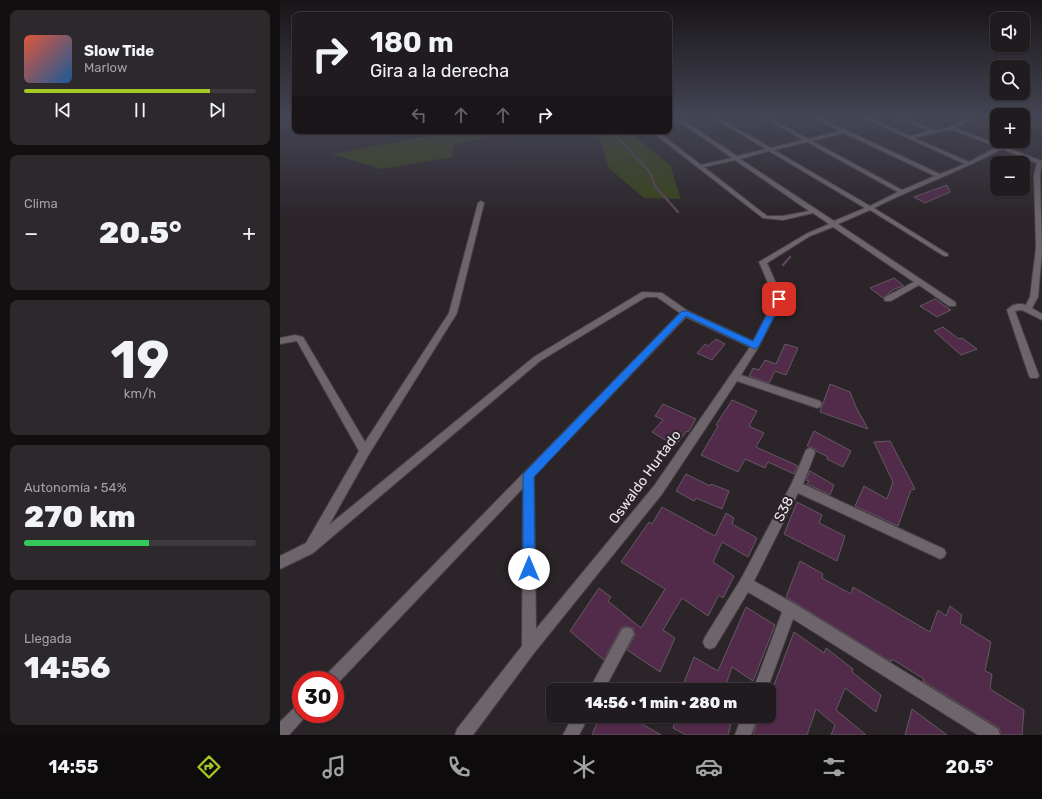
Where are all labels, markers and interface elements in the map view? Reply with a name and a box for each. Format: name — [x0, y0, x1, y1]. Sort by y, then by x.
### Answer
map controls — [990, 12, 1030, 196]
button: sound — [990, 12, 1030, 52]
text: 180 m — [370, 26, 454, 59]
icon: right — [304, 28, 356, 80]
text: Slow Tide — [84, 42, 154, 60]
text: Marlow — [84, 60, 127, 75]
text: Gira a la derecha — [370, 60, 509, 82]
button: search — [990, 60, 1030, 100]
icon: previous — [52, 99, 74, 121]
icon: pause — [129, 99, 151, 121]
icon: next — [206, 99, 228, 121]
icon: left — [408, 104, 430, 126]
icon: ahead — [450, 104, 472, 126]
icon: ahead — [492, 104, 514, 126]
icon: right — [534, 104, 556, 126]
button: + — [990, 108, 1030, 148]
button: − — [990, 156, 1030, 196]
text: Clima — [24, 196, 58, 211]
text: 20.5° — [99, 215, 182, 251]
text: − — [24, 220, 38, 247]
text: + — [242, 220, 256, 247]
pin — [762, 282, 796, 316]
icon: arrive — [768, 288, 790, 310]
text: 19 — [110, 329, 170, 391]
text: km/h — [124, 386, 156, 401]
street label: Oswaldo Hurtado — [605, 427, 685, 527]
text: Autonomía · 54% — [24, 480, 127, 495]
street label: S38 — [771, 493, 798, 524]
text: 270 km — [24, 499, 135, 535]
position arrow — [508, 548, 550, 590]
text: Llegada — [24, 631, 72, 646]
text: 14:56 — [24, 650, 110, 686]
speed limit sign: 30 — [292, 671, 344, 723]
text: 14:56 · 1 min · 280 m — [585, 694, 737, 712]
icon: directions — [195, 753, 223, 781]
icon: music — [320, 753, 348, 781]
icon: phone — [445, 753, 473, 781]
icon: climate — [570, 753, 598, 781]
icon: car — [695, 753, 723, 781]
icon: filters — [820, 753, 848, 781]
text: 14:55 — [49, 756, 98, 778]
text: 20.5° — [946, 756, 993, 778]

